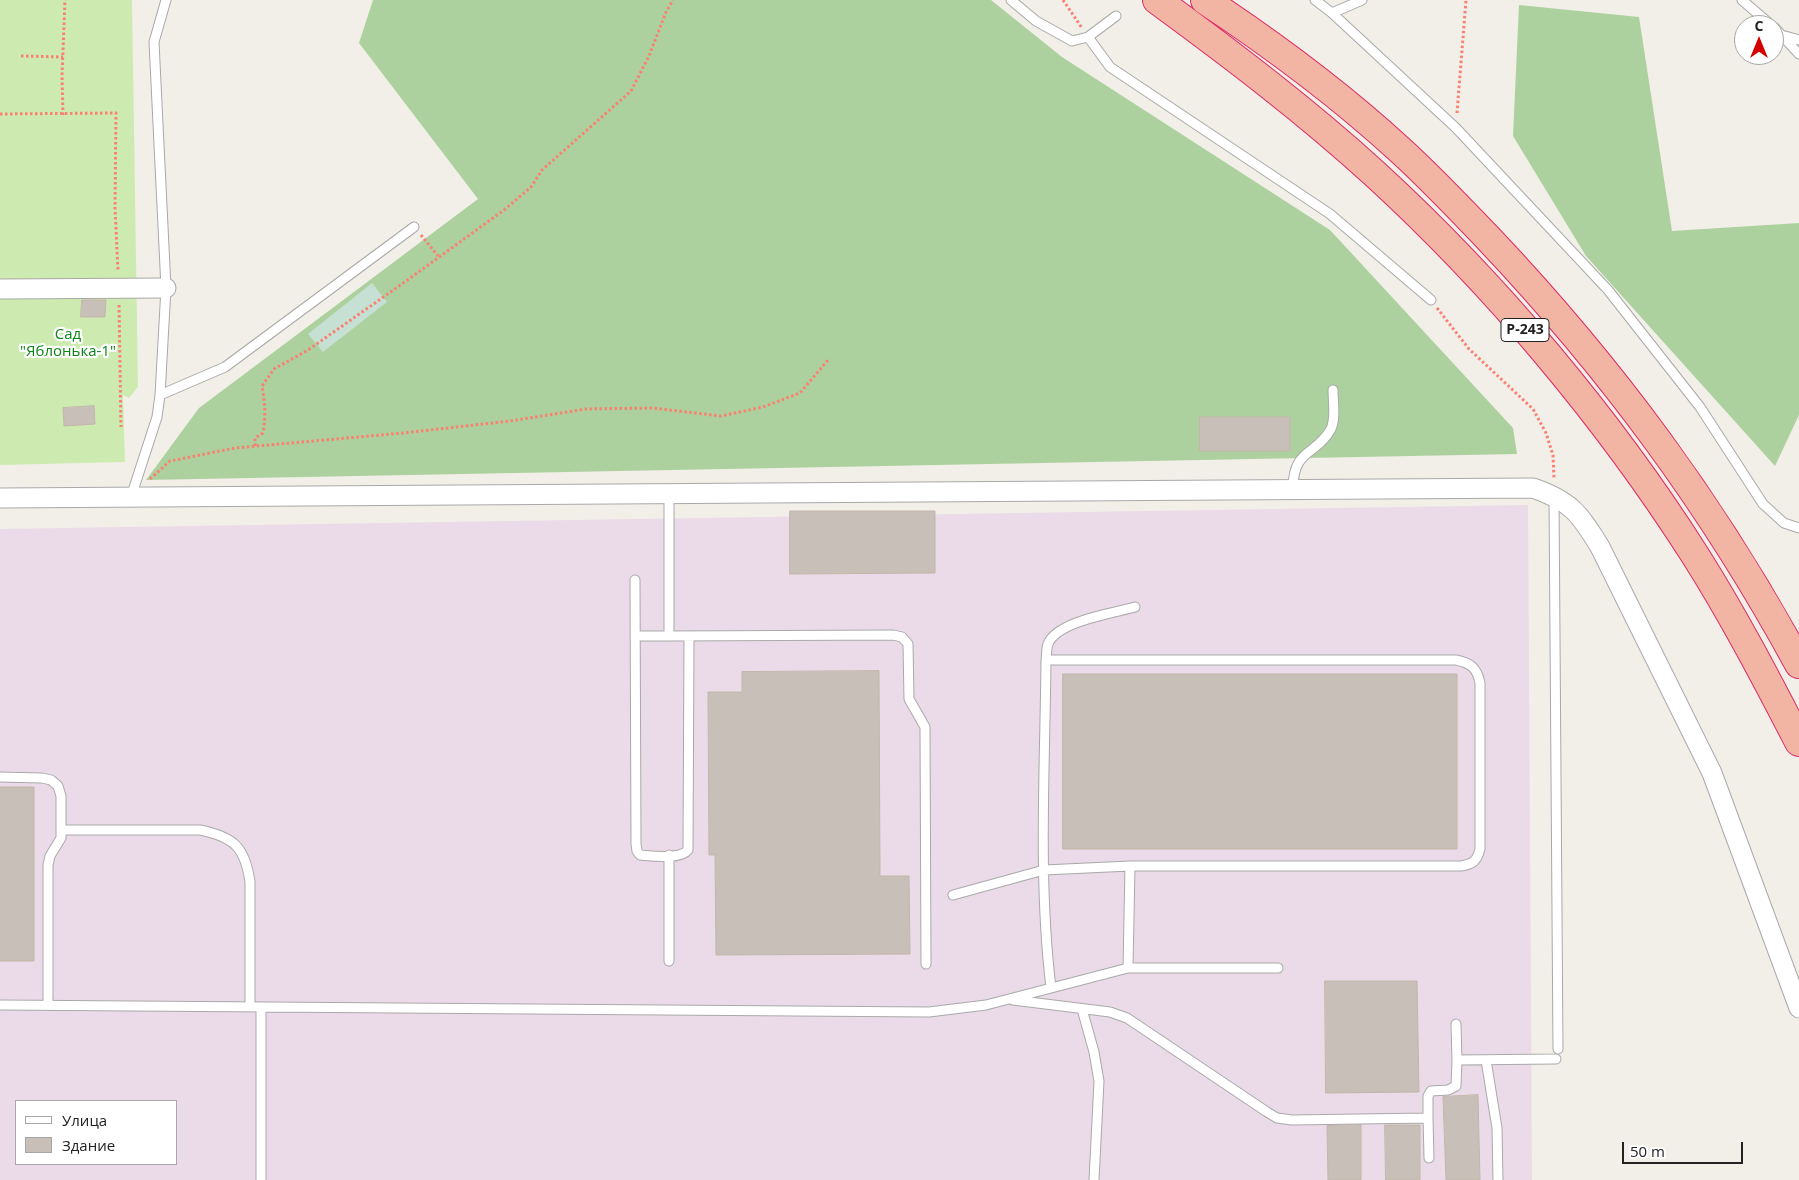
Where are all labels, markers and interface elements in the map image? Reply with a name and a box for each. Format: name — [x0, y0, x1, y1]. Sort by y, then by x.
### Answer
north arrow — [1734, 15, 1784, 65]
text: С — [1755, 16, 1763, 35]
road number: Р-243 — [1501, 318, 1549, 342]
park label: Сад "Яблонька-1" — [20, 326, 116, 361]
legend — [15, 1100, 178, 1165]
text: Улица — [62, 1110, 107, 1130]
scale bar — [1624, 1132, 1745, 1164]
text: Здание — [62, 1135, 115, 1155]
text: 50 m — [1630, 1141, 1665, 1161]

